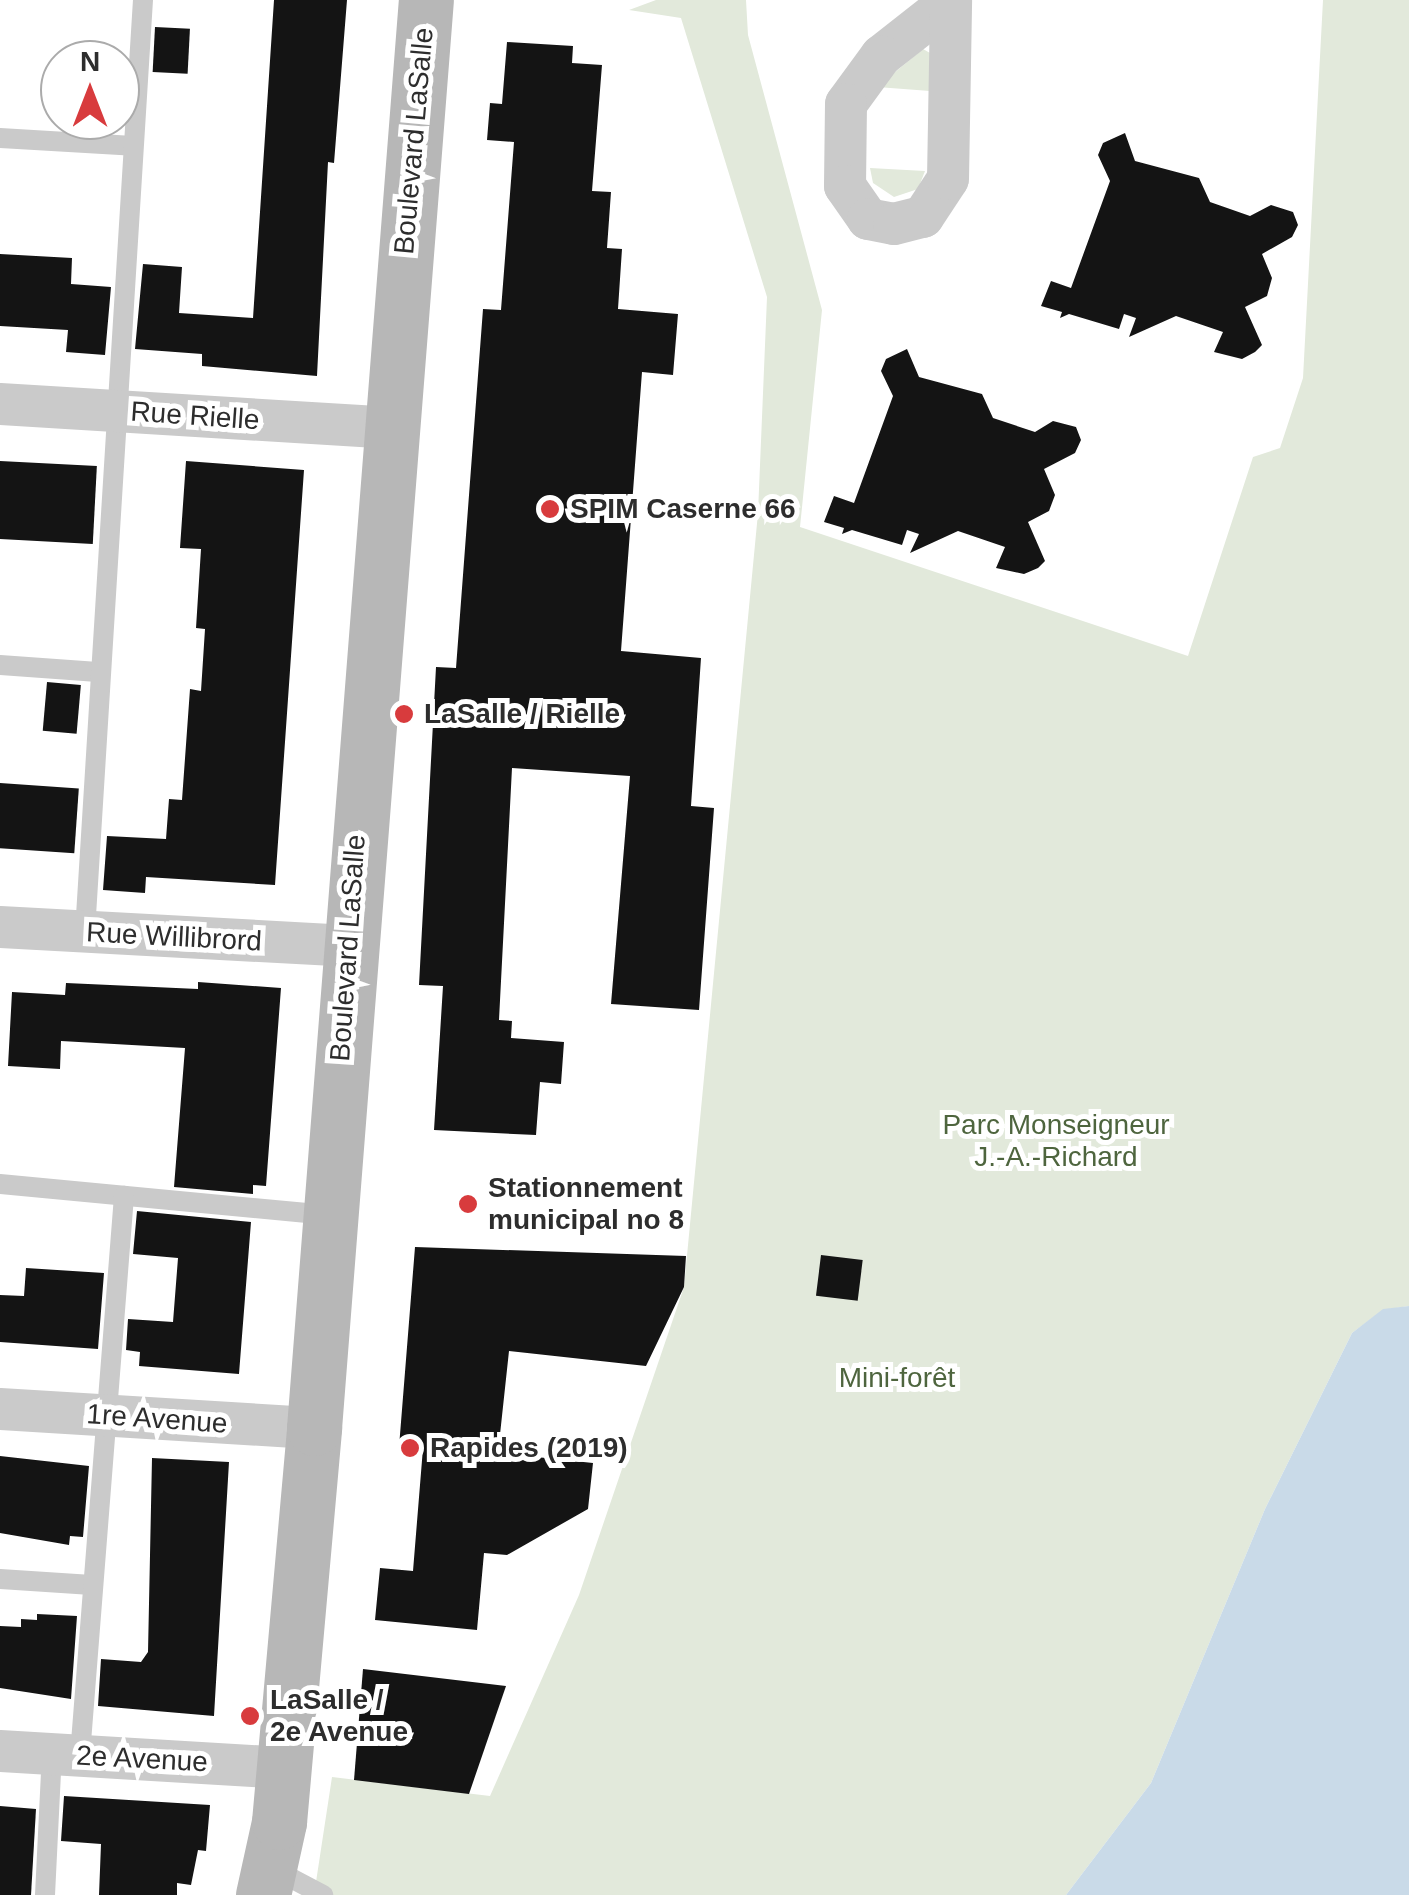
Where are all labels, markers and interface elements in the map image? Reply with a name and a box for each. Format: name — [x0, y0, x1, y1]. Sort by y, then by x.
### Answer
street label: Boulevard LaSalle — [387, 26, 441, 256]
north arrow — [40, 40, 140, 140]
text: N — [80, 46, 100, 77]
street label: Rue Rielle — [129, 395, 261, 437]
place label: SPIM Caserne 66 — [570, 492, 796, 526]
marker: SPIM Caserne 66 — [539, 498, 561, 520]
place label: LaSalle / Rielle — [424, 697, 620, 731]
marker: LaSalle / Rielle — [393, 703, 415, 725]
street label: Boulevard LaSalle — [323, 833, 373, 1063]
street label: Rue Willibrord — [85, 916, 263, 958]
park label: Parc Monseigneur J.-A.-Richard — [942, 1108, 1170, 1174]
place label: Stationnement municipal no 8 — [488, 1171, 684, 1237]
marker: Stationnement municipal no 8 — [457, 1193, 479, 1215]
park label: Mini-forêt — [839, 1361, 955, 1395]
street label: 1re Avenue — [85, 1397, 229, 1441]
place label: Rapides (2019) — [430, 1431, 628, 1465]
marker: Rapides (2019) — [399, 1437, 421, 1459]
place label: LaSalle / 2e Avenue — [270, 1683, 409, 1749]
marker: LaSalle / 2e Avenue — [239, 1705, 261, 1727]
street label: 2e Avenue — [75, 1739, 209, 1779]

